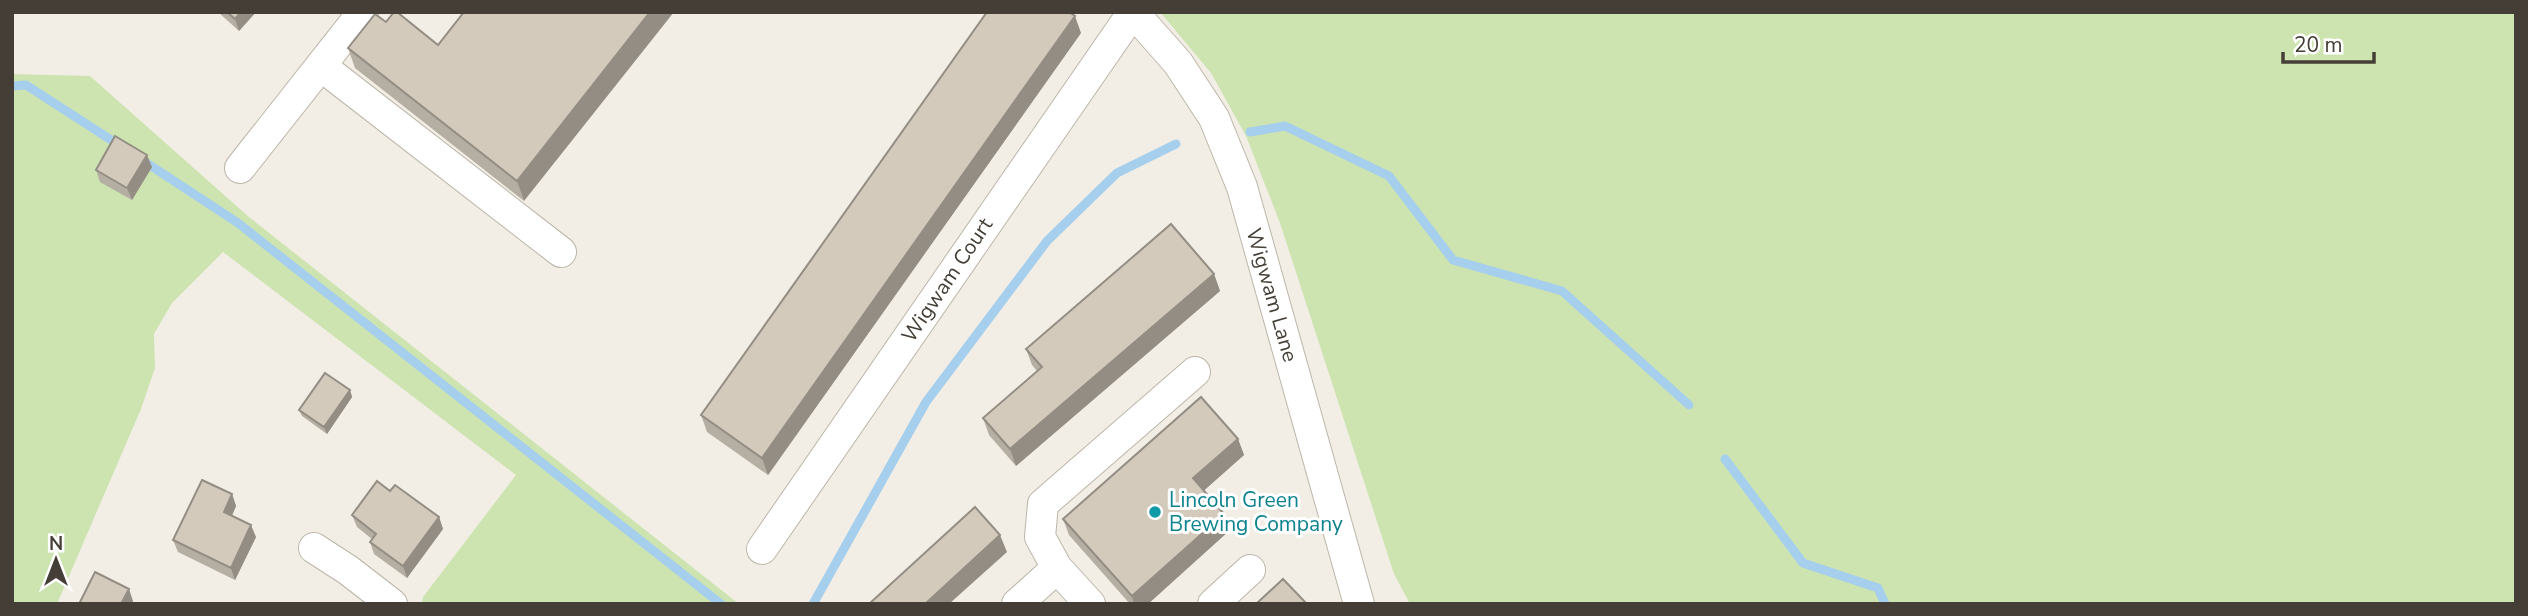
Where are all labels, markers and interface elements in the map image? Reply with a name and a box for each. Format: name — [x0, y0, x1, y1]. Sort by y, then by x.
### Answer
scale bar — [2283, 21, 2374, 65]
text: 20 m — [2294, 31, 2343, 59]
street label: Wigwam Court — [895, 212, 999, 348]
street label: Wigwam Lane — [1240, 225, 1304, 365]
place label: Lincoln Green Brewing Company — [1169, 486, 1343, 538]
marker: Lincoln Green Brewing Company — [1147, 504, 1163, 520]
north arrow — [21, 525, 91, 595]
text: N — [49, 531, 63, 557]

